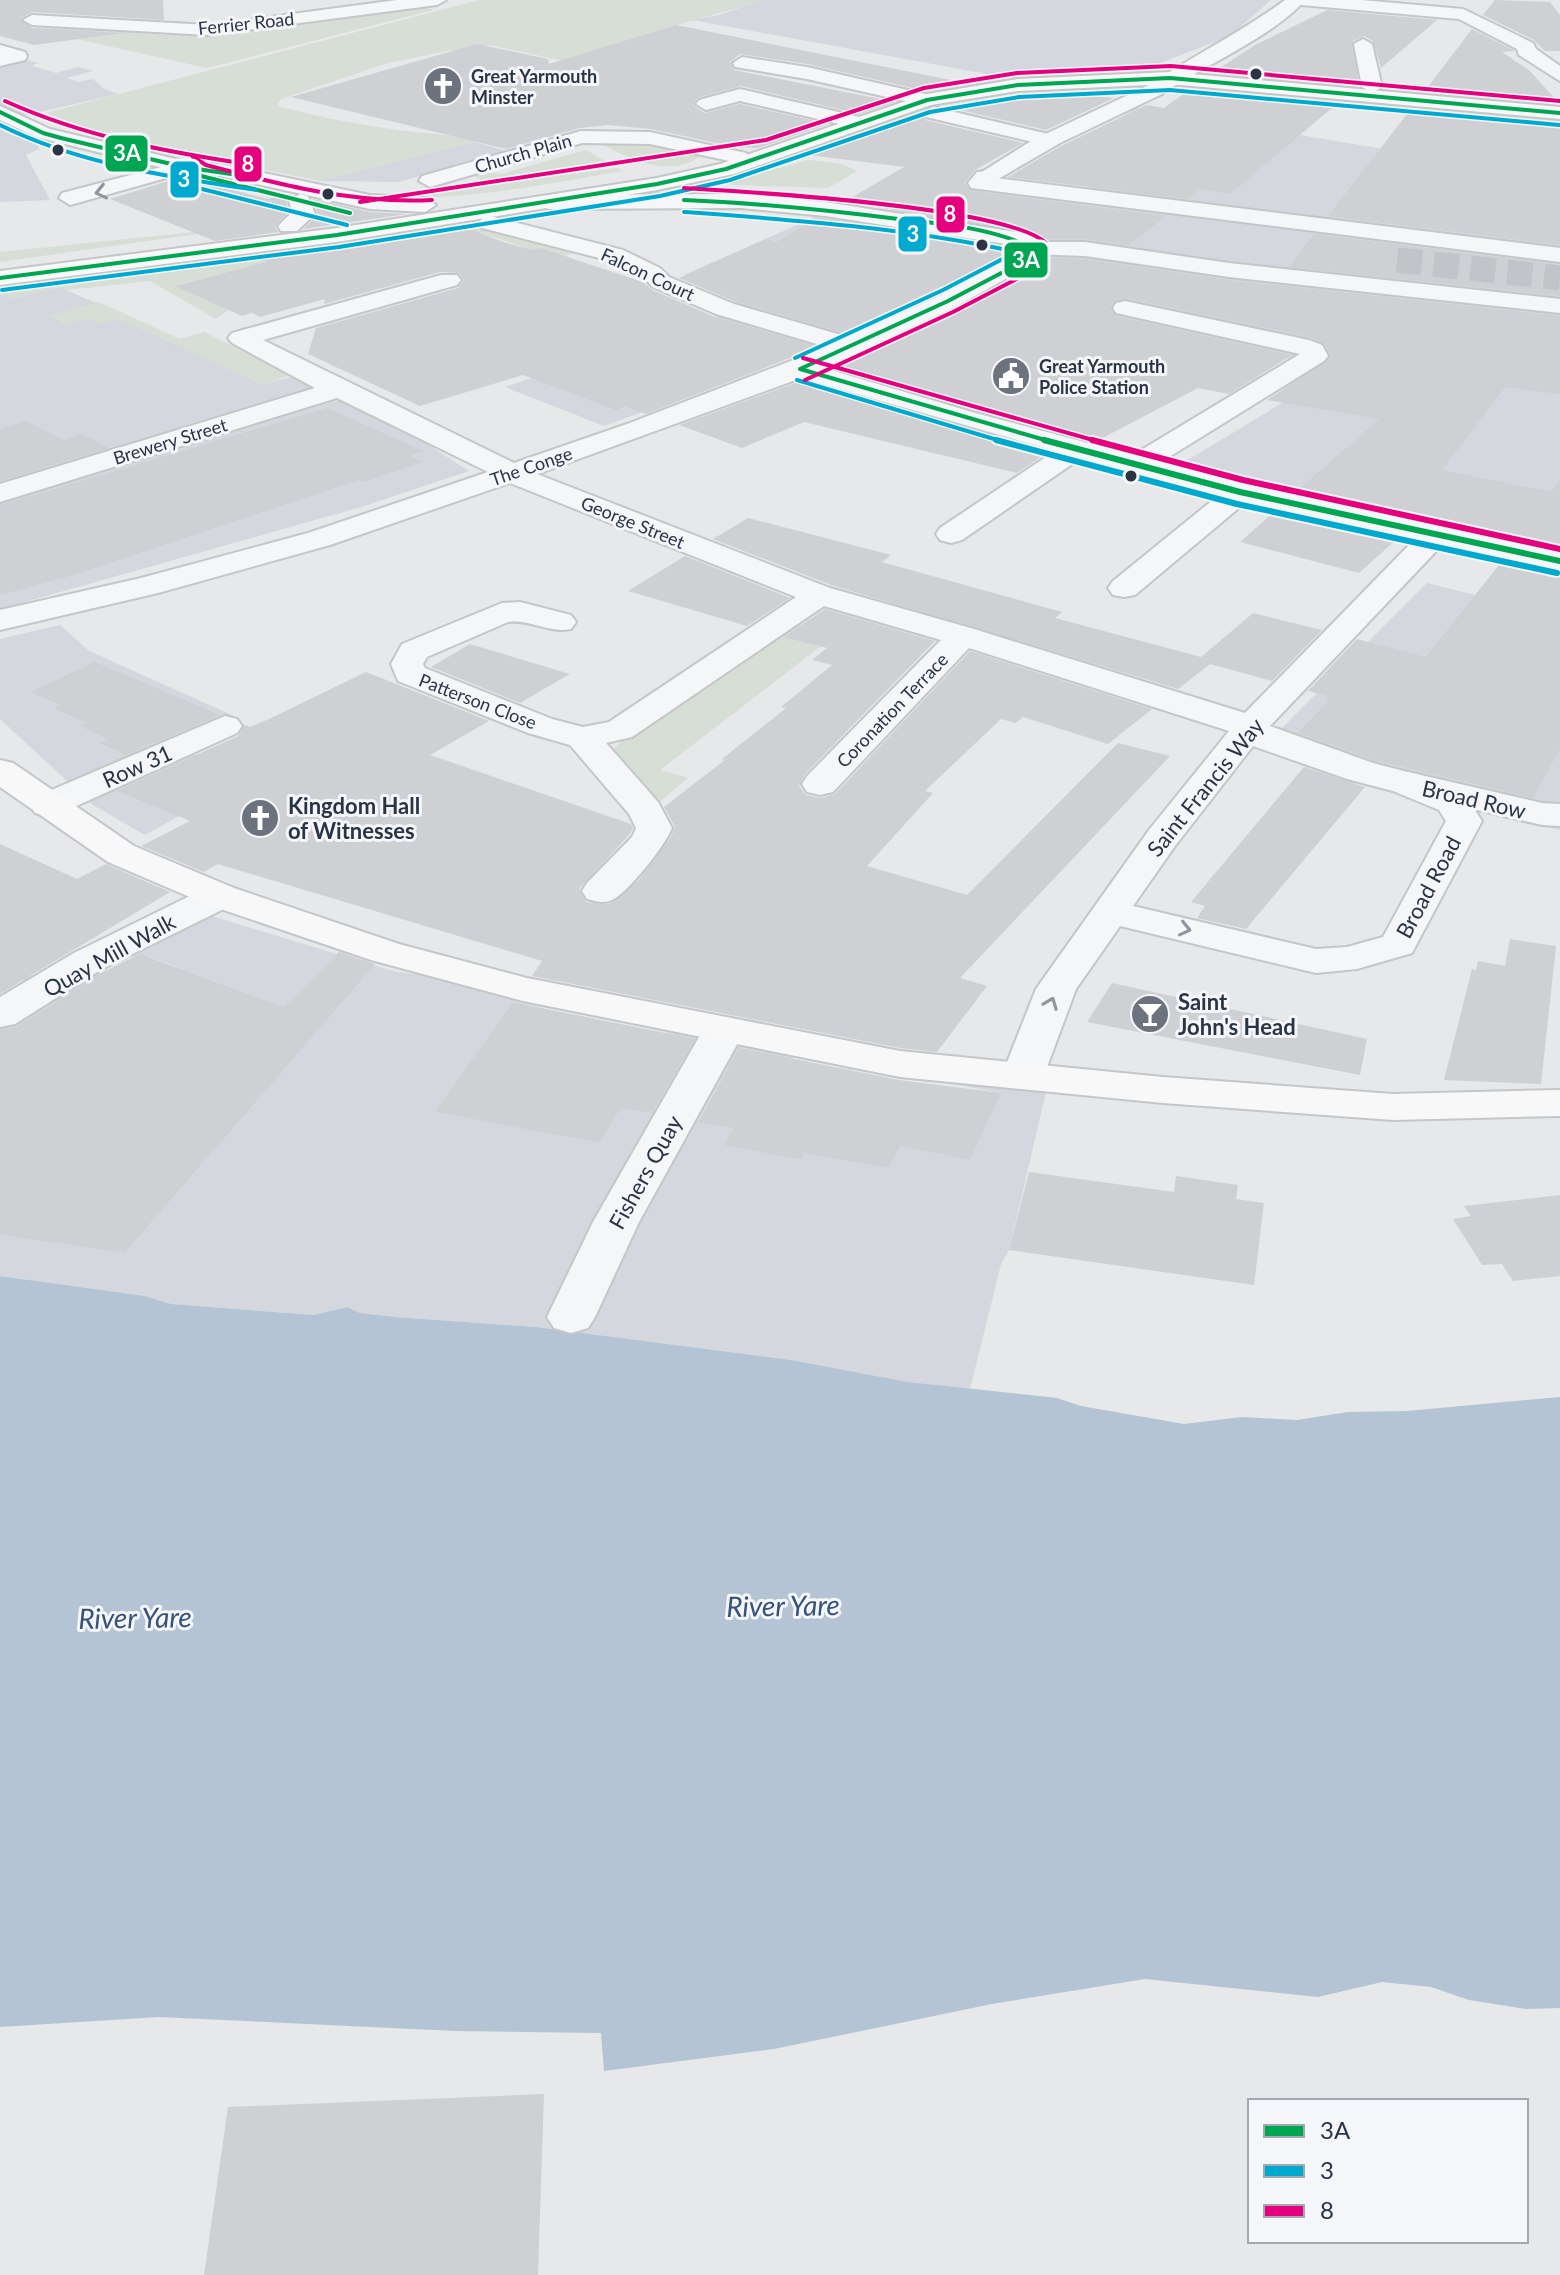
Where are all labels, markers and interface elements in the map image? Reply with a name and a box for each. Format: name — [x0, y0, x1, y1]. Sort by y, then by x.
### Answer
street label: Ferrier Road — [197, 7, 295, 39]
church icon: Great Yarmouth Minster — [422, 65, 464, 107]
place label: Great Yarmouth Minster — [471, 65, 597, 108]
unlabelled marker — [1248, 66, 1264, 82]
street label: Church Plain — [472, 129, 574, 177]
line badge: 3A — [104, 134, 149, 173]
text: 3A — [113, 139, 142, 166]
unlabelled marker — [50, 142, 66, 158]
line badge: 8 — [233, 145, 263, 183]
text: 8 — [242, 150, 254, 177]
line badge: 3 — [169, 160, 200, 199]
text: 3 — [178, 165, 190, 192]
one-way arrow — [94, 183, 108, 200]
unlabelled marker — [320, 186, 336, 202]
line badge: 8 — [935, 195, 966, 234]
text: 8 — [944, 200, 956, 227]
line badge: 3 — [897, 215, 928, 253]
text: 3 — [907, 220, 919, 247]
unlabelled marker — [974, 237, 990, 253]
line badge: 3A — [1003, 241, 1049, 279]
street label: Falcon Court — [598, 243, 699, 305]
text: 3A — [1012, 246, 1041, 273]
public building icon: Great Yarmouth Police Station — [990, 355, 1032, 397]
place label: Great Yarmouth Police Station — [1039, 355, 1165, 398]
street label: Brewery Street — [110, 413, 230, 469]
street label: The Conge — [487, 442, 575, 490]
unlabelled marker — [1123, 468, 1139, 484]
street label: George Street — [578, 491, 689, 553]
street label: Coronation Terrace — [832, 648, 952, 772]
street label: Patterson Close — [416, 669, 540, 733]
street label: Saint Francis Way — [1141, 712, 1270, 862]
street label: Row 31 — [98, 739, 176, 793]
street label: Broad Row — [1420, 774, 1528, 824]
place label: Kingdom Hall of Witnesses — [288, 792, 420, 844]
church icon: Kingdom Hall of Witnesses — [239, 797, 281, 839]
street label: Broad Road — [1390, 831, 1466, 943]
street label: Quay Mill Walk — [38, 907, 181, 1002]
one-way arrow — [1178, 920, 1191, 937]
place label: Saint John's Head — [1178, 988, 1296, 1040]
bar icon: Saint John's Head — [1129, 993, 1171, 1035]
one-way arrow — [1041, 997, 1058, 1011]
street label: Fishers Quay — [603, 1110, 688, 1234]
water label: River Yare — [726, 1587, 840, 1623]
water label: River Yare — [78, 1599, 192, 1635]
legend — [1248, 2099, 1528, 2243]
text: 3A — [1320, 2115, 1351, 2144]
text: 3 — [1320, 2155, 1334, 2184]
text: 8 — [1320, 2195, 1334, 2224]

